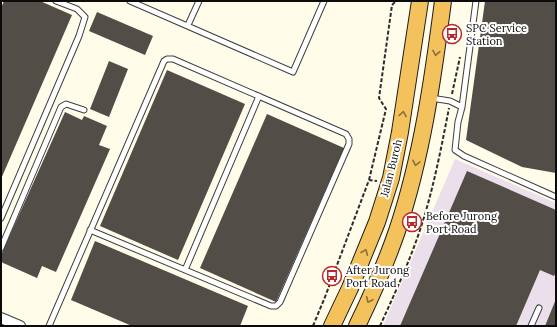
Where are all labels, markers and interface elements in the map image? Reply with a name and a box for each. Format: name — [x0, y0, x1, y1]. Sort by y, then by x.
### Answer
place label: SPC Service Station — [466, 21, 527, 48]
bus stop icon: SPC Service Station — [441, 23, 463, 45]
one-way arrow — [432, 50, 441, 57]
one-way arrow — [398, 110, 407, 117]
street label: Jalan Buroh — [377, 137, 405, 199]
one-way arrow — [412, 160, 420, 167]
place label: Before Jurong Port Road — [426, 209, 498, 236]
bus stop icon: Before Jurong Port Road — [401, 211, 423, 233]
one-way arrow — [360, 248, 368, 255]
place label: After Jurong Port Road — [345, 263, 410, 290]
bus stop icon: After Jurong Port Road — [321, 265, 343, 287]
one-way arrow — [366, 296, 374, 303]

